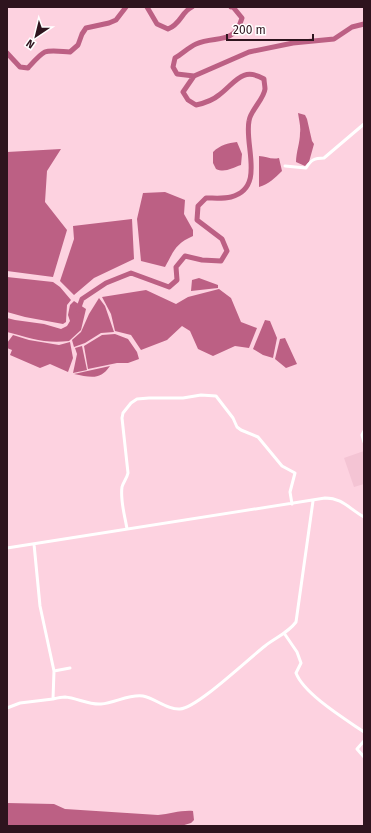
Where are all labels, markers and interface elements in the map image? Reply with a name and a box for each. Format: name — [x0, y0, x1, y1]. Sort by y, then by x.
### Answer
north arrow — [16, 16, 56, 56]
scale bar — [227, 16, 313, 42]
text: 200 m — [233, 23, 266, 37]
text: N — [24, 36, 37, 51]

